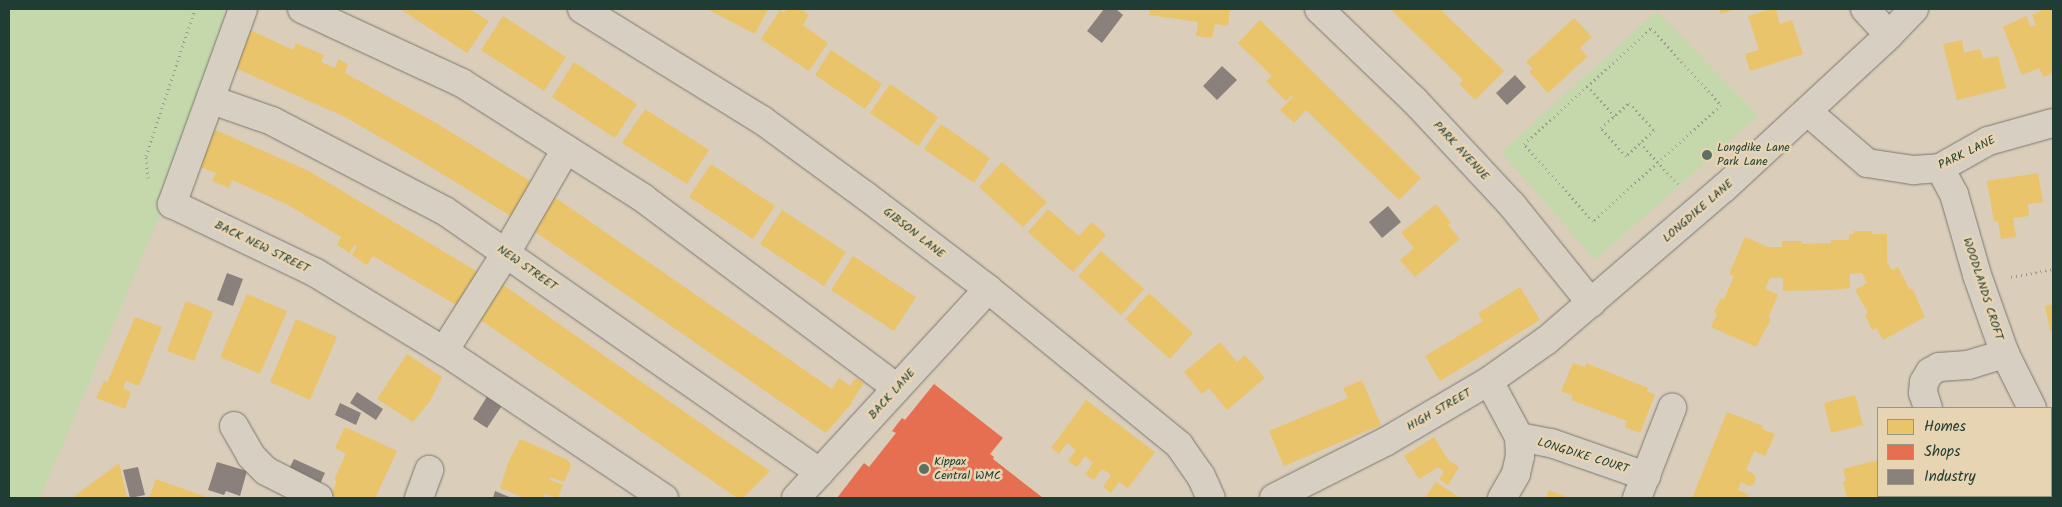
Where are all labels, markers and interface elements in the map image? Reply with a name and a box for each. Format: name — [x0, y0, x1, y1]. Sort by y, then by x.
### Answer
street label: PARK AVENUE — [1430, 118, 1492, 184]
street label: PARK LANE — [1936, 133, 1998, 173]
place label: Longdike Lane Park Lane — [1717, 141, 1790, 169]
marker: Longdike Lane Park Lane — [1701, 149, 1713, 161]
street label: LONGDIKE LANE — [1660, 176, 1736, 246]
street label: GIBSON LANE — [880, 204, 948, 262]
street label: BACK NEW STREET — [212, 218, 312, 276]
street label: WOODLANDS CROFT — [1960, 236, 2006, 342]
street label: NEW STREET — [494, 242, 560, 294]
street label: BACK LANE — [866, 366, 918, 422]
street label: HIGH STREET — [1404, 386, 1474, 434]
legend — [1877, 407, 2052, 497]
text: Homes — [1924, 415, 1966, 439]
street label: LONGDIKE COURT — [1536, 435, 1630, 477]
text: Shops — [1924, 440, 1960, 464]
place label: Kippax Central WMC — [934, 455, 1001, 483]
marker: Kippax Central WMC — [918, 463, 930, 475]
text: Industry — [1924, 465, 1976, 489]

